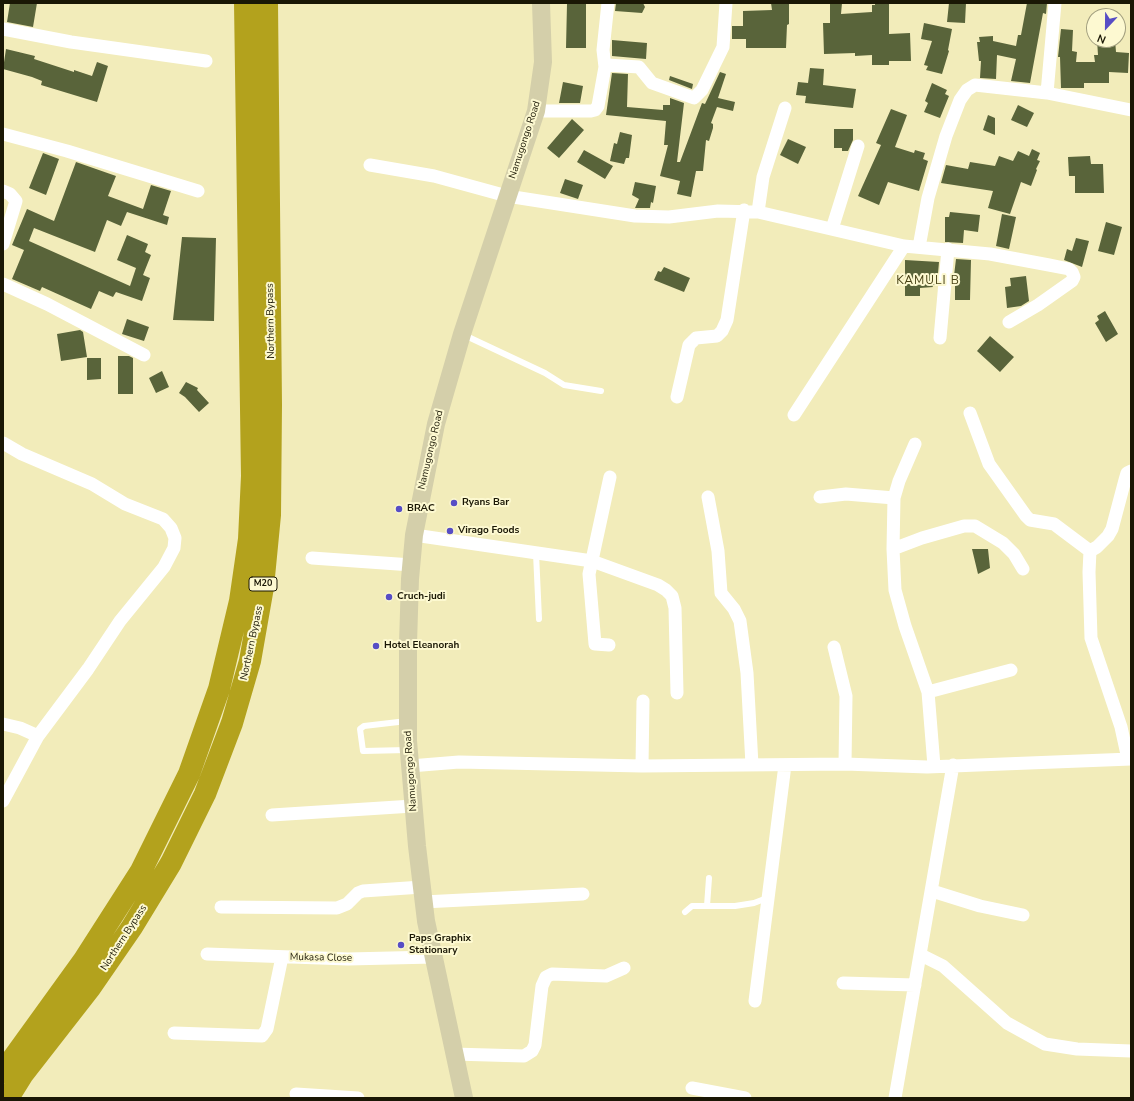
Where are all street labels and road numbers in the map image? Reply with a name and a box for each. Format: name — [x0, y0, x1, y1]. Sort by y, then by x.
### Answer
street label: Namugongo Road — [507, 100, 543, 180]
street label: Northern Bypass — [264, 283, 278, 359]
street label: Namugongo Road — [416, 409, 446, 491]
road number: M20 — [249, 577, 277, 591]
street label: Northern Bypass — [238, 605, 266, 681]
street label: Namugongo Road — [402, 730, 420, 812]
street label: Northern Bypass — [98, 903, 150, 973]
street label: Mukasa Close — [290, 951, 352, 965]

